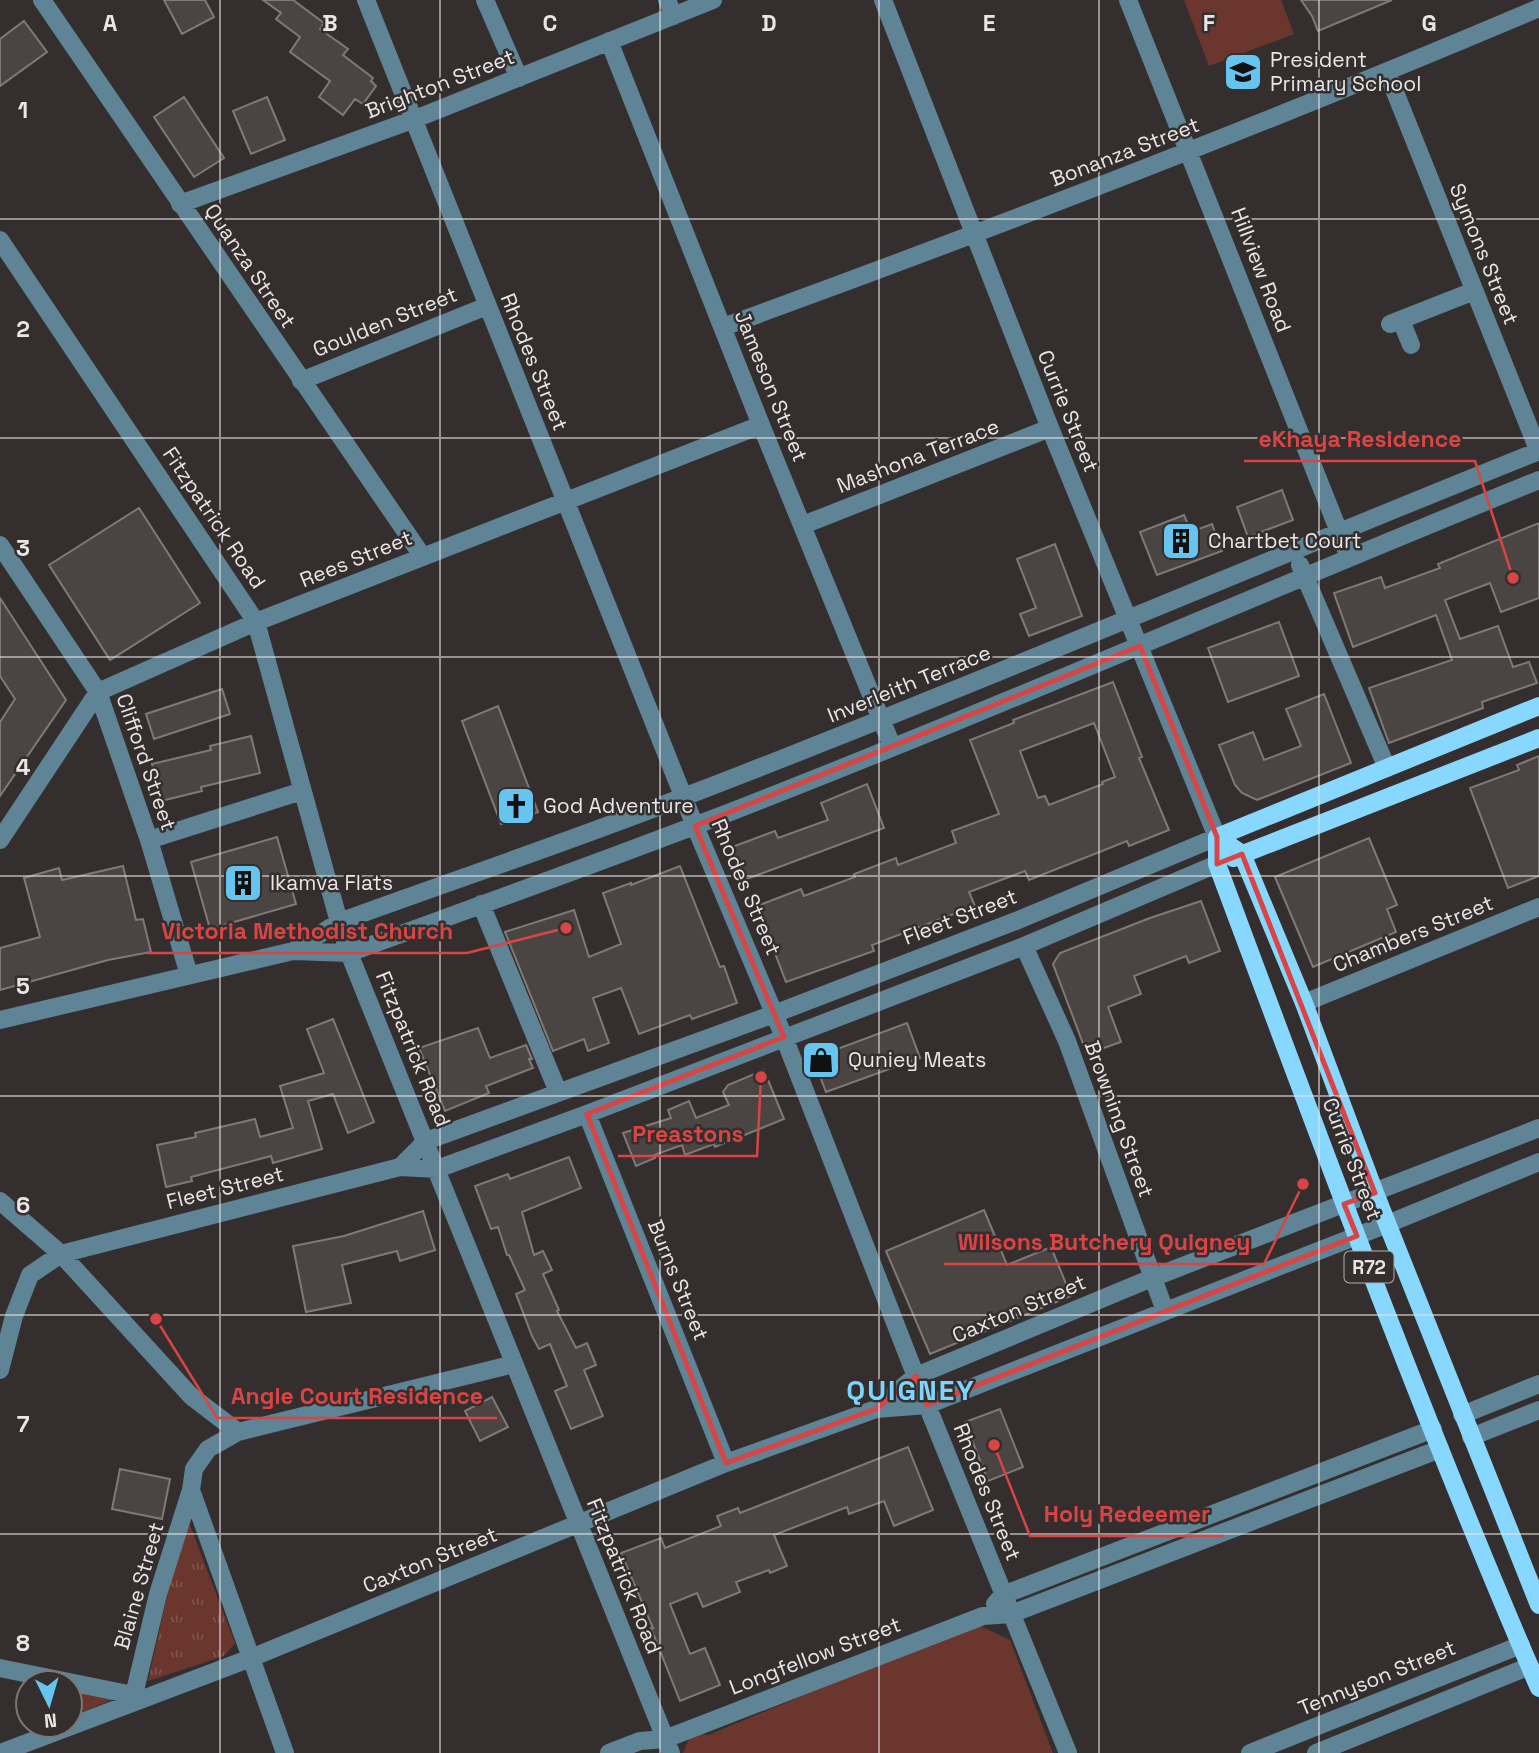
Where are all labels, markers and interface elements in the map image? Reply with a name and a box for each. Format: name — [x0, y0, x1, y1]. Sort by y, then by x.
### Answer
text: A — [103, 8, 118, 38]
text: B — [322, 8, 338, 38]
text: C — [543, 8, 557, 38]
text: D — [761, 8, 777, 38]
text: E — [983, 8, 995, 38]
text: F — [1203, 8, 1215, 38]
text: G — [1421, 8, 1437, 38]
street label: Brighton Street — [361, 43, 518, 124]
place label: President Primary School — [1270, 46, 1421, 97]
school or university icon: President Primary School — [1222, 51, 1264, 93]
text: 1 — [18, 95, 28, 125]
street label: Bonanza Street — [1047, 111, 1203, 192]
street label: Symons Street — [1444, 179, 1525, 329]
street label: Quanza Street — [199, 198, 302, 333]
street label: Hillview Road — [1225, 204, 1298, 336]
street label: Goulden Street — [309, 280, 461, 363]
street label: Rhodes Street — [495, 289, 574, 434]
street label: Jameson Street — [729, 306, 814, 466]
text: 2 — [16, 314, 30, 344]
street label: Currie Street — [1032, 346, 1105, 476]
street label: Mashona Terrace — [833, 412, 1003, 499]
callout: eKhaya Residence — [1244, 417, 1475, 461]
text: eKhaya Residence — [1259, 424, 1461, 454]
street label: Fitzpatrick Road — [157, 442, 272, 594]
building icon: Chartbet Court — [1160, 520, 1202, 562]
street label: Rees Street — [296, 524, 416, 593]
place label: Chartbet Court — [1208, 527, 1362, 554]
text: 3 — [16, 533, 30, 563]
street label: Inverleith Terrace — [823, 638, 995, 729]
street label: Clifford Street — [110, 690, 183, 834]
text: 4 — [16, 752, 31, 782]
church icon: God Adventure — [495, 785, 537, 827]
place label: God Adventure — [543, 792, 694, 819]
street label: Rhodes Street — [706, 814, 787, 959]
building icon: Ikamva Flats — [222, 862, 264, 904]
place label: Ikamva Flats — [270, 869, 393, 896]
street label: Fleet Street — [899, 882, 1021, 951]
street label: Chambers Street — [1329, 889, 1497, 978]
callout: Victoria Methodist Church — [147, 909, 467, 953]
text: Victoria Methodist Church — [161, 916, 453, 946]
street label: Fitzpatrick Road — [370, 967, 457, 1131]
text: 5 — [16, 971, 30, 1001]
street label: Browning Street — [1079, 1037, 1160, 1201]
shop icon: Quniey Meats — [800, 1039, 842, 1081]
place label: Quniey Meats — [848, 1046, 986, 1073]
street label: Currie Street — [1317, 1094, 1388, 1224]
callout: Preastons — [618, 1112, 757, 1156]
text: Preastons — [632, 1119, 744, 1149]
street label: Fleet Street — [163, 1160, 286, 1215]
text: 6 — [16, 1190, 30, 1220]
street label: Burns Street — [642, 1215, 715, 1344]
callout: Wilsons Butchery Quigney — [944, 1220, 1264, 1264]
text: Wilsons Butchery Quigney — [958, 1227, 1250, 1257]
road number: R72 — [1344, 1252, 1394, 1282]
street label: Caxton Street — [948, 1268, 1090, 1349]
district label: QUIGNEY — [846, 1372, 976, 1408]
callout: Angle Court Residence — [217, 1374, 497, 1418]
text: Angle Court Residence — [231, 1381, 483, 1411]
text: 7 — [17, 1409, 30, 1439]
street label: Rhodes Street — [948, 1419, 1027, 1564]
callout: Holy Redeemer — [1030, 1492, 1224, 1536]
street label: Fitzpatrick Road — [581, 1494, 668, 1658]
text: Holy Redeemer — [1044, 1499, 1210, 1529]
street label: Blaine Street — [107, 1519, 170, 1653]
street label: Caxton Street — [359, 1520, 501, 1599]
street label: Longfellow Street — [725, 1610, 904, 1701]
text: 8 — [16, 1628, 30, 1658]
street label: Tennyson Street — [1294, 1634, 1460, 1721]
north arrow — [14, 1669, 84, 1739]
text: N — [43, 1707, 58, 1733]

